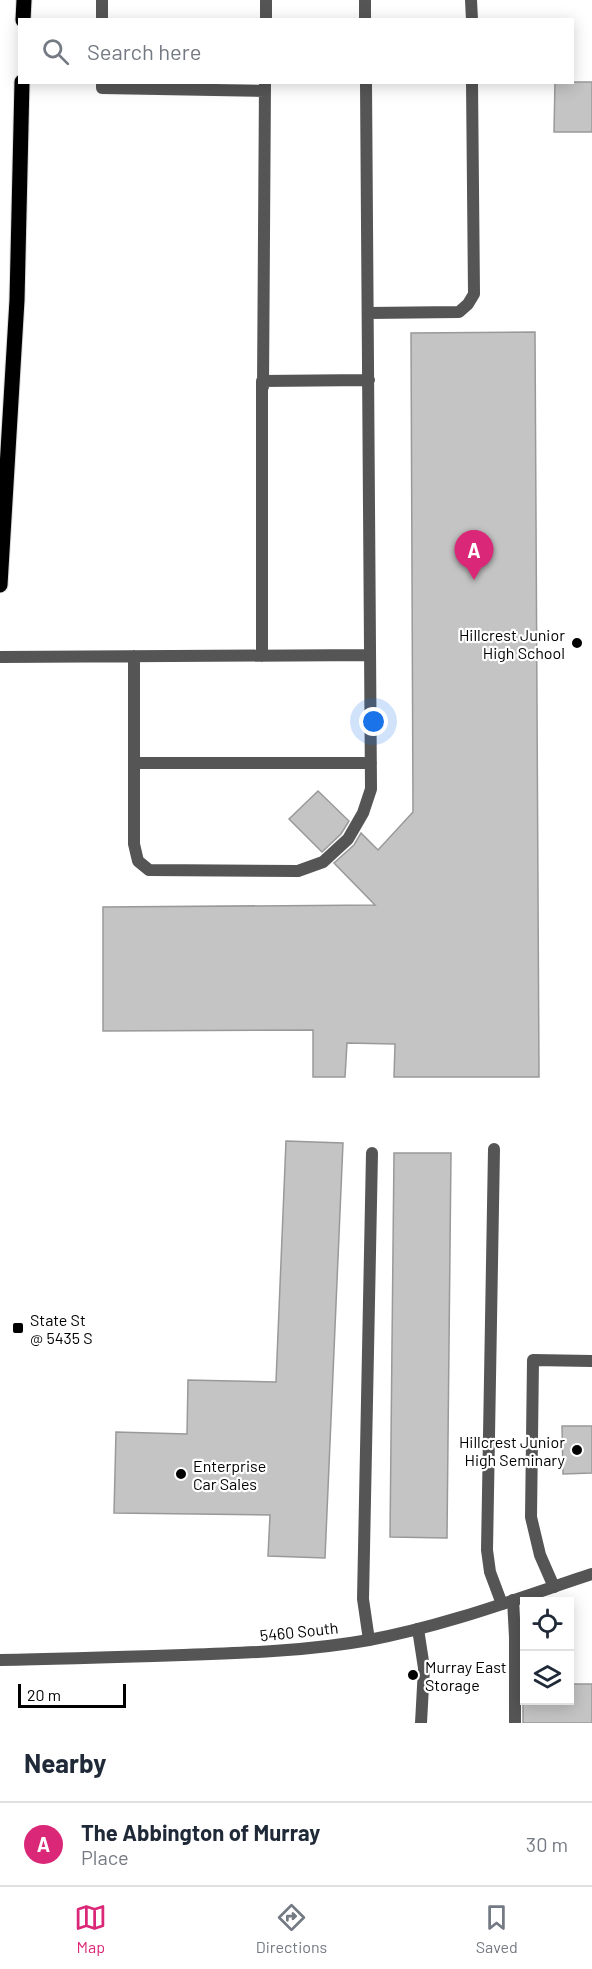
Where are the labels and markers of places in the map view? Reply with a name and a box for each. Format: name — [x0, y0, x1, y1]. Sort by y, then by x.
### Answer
pin: A — [454, 530, 494, 580]
place label: Hillcrest Junior High School — [459, 625, 565, 662]
marker: Hillcrest Junior High School — [570, 636, 584, 650]
place label: State St @ 5435 S — [30, 1310, 92, 1347]
marker: State St @ 5435 S — [11, 1321, 25, 1335]
place label: Hillcrest Junior High Seminary — [459, 1432, 566, 1469]
marker: Hillcrest Junior High Seminary — [570, 1443, 584, 1457]
place label: Enterprise Car Sales — [193, 1456, 266, 1493]
marker: Enterprise Car Sales — [174, 1467, 188, 1481]
place label: Murray East Storage — [425, 1657, 507, 1694]
marker: Murray East Storage — [406, 1668, 420, 1682]

